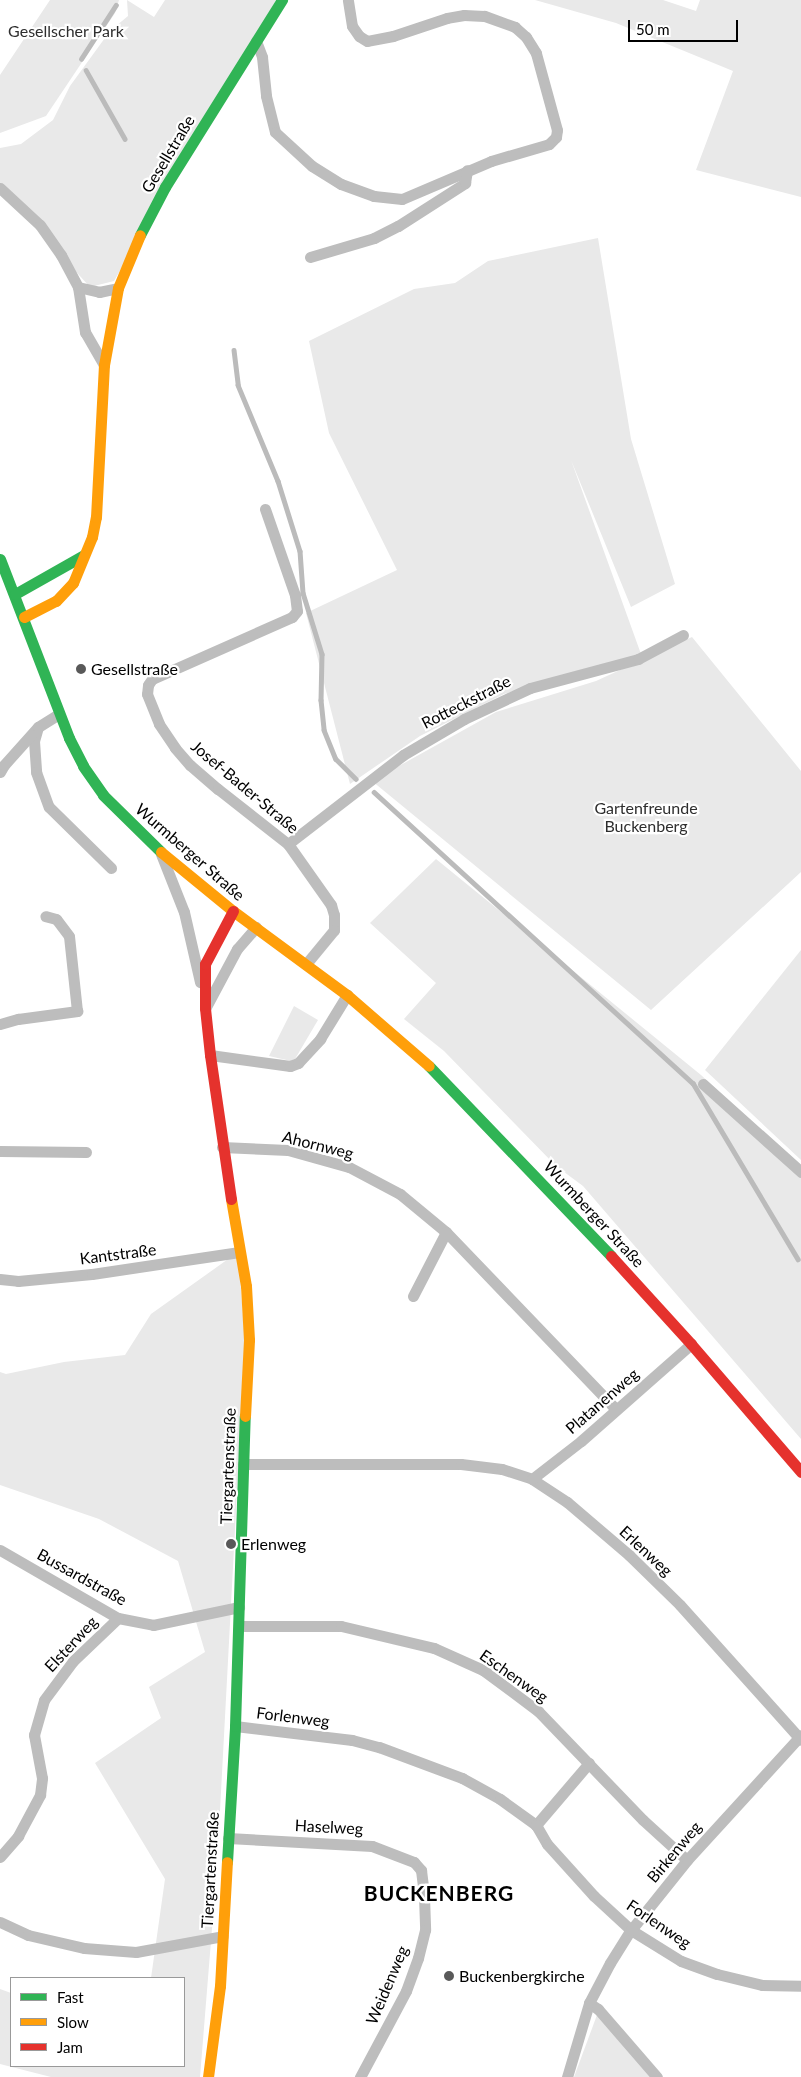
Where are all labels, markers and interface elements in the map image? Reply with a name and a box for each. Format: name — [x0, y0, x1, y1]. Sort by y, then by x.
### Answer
scale bar — [631, 10, 741, 42]
text: 50 m — [636, 20, 670, 38]
park label: Gesellscher Park — [8, 21, 124, 41]
street label: Gesellstraße — [137, 112, 199, 196]
place label: Gesellstraße — [91, 659, 178, 679]
marker: Gesellstraße — [75, 663, 87, 675]
street label: Rotteckstraße — [418, 671, 514, 733]
street label: Josef-Bader-Straße — [187, 736, 303, 838]
park label: Gartenfreunde Buckenberg — [594, 798, 698, 836]
street label: Wurmberger Straße — [131, 799, 249, 905]
street label: Ahornweg — [280, 1127, 356, 1163]
street label: Wurmberger Straße — [540, 1157, 648, 1271]
street label: Kantstraße — [79, 1240, 157, 1268]
street label: Platanenweg — [562, 1364, 642, 1438]
street label: Tiergartenstraße — [216, 1407, 240, 1525]
street label: Erlenweg — [616, 1522, 676, 1580]
place label: Erlenweg — [241, 1534, 306, 1554]
marker: Erlenweg — [225, 1538, 237, 1550]
street label: Bussardstraße — [34, 1545, 130, 1609]
street label: Elsterweg — [40, 1612, 102, 1676]
street label: Eschenweg — [476, 1645, 552, 1707]
street label: Forlenweg — [255, 1703, 331, 1731]
street label: Tiergartenstraße — [197, 1811, 223, 1929]
street label: Haselweg — [294, 1816, 364, 1838]
street label: Birkenweg — [643, 1817, 705, 1887]
district label: BUCKENBERG — [363, 1880, 515, 1906]
street label: Forlenweg — [623, 1895, 695, 1953]
street label: Weidenweg — [362, 1943, 412, 2027]
place label: Buckenbergkirche — [459, 1966, 585, 1986]
marker: Buckenbergkirche — [443, 1970, 455, 1982]
legend — [10, 1977, 185, 2067]
text: Fast — [57, 1988, 84, 2006]
text: Slow — [57, 2013, 89, 2031]
text: Jam — [57, 2038, 83, 2056]

